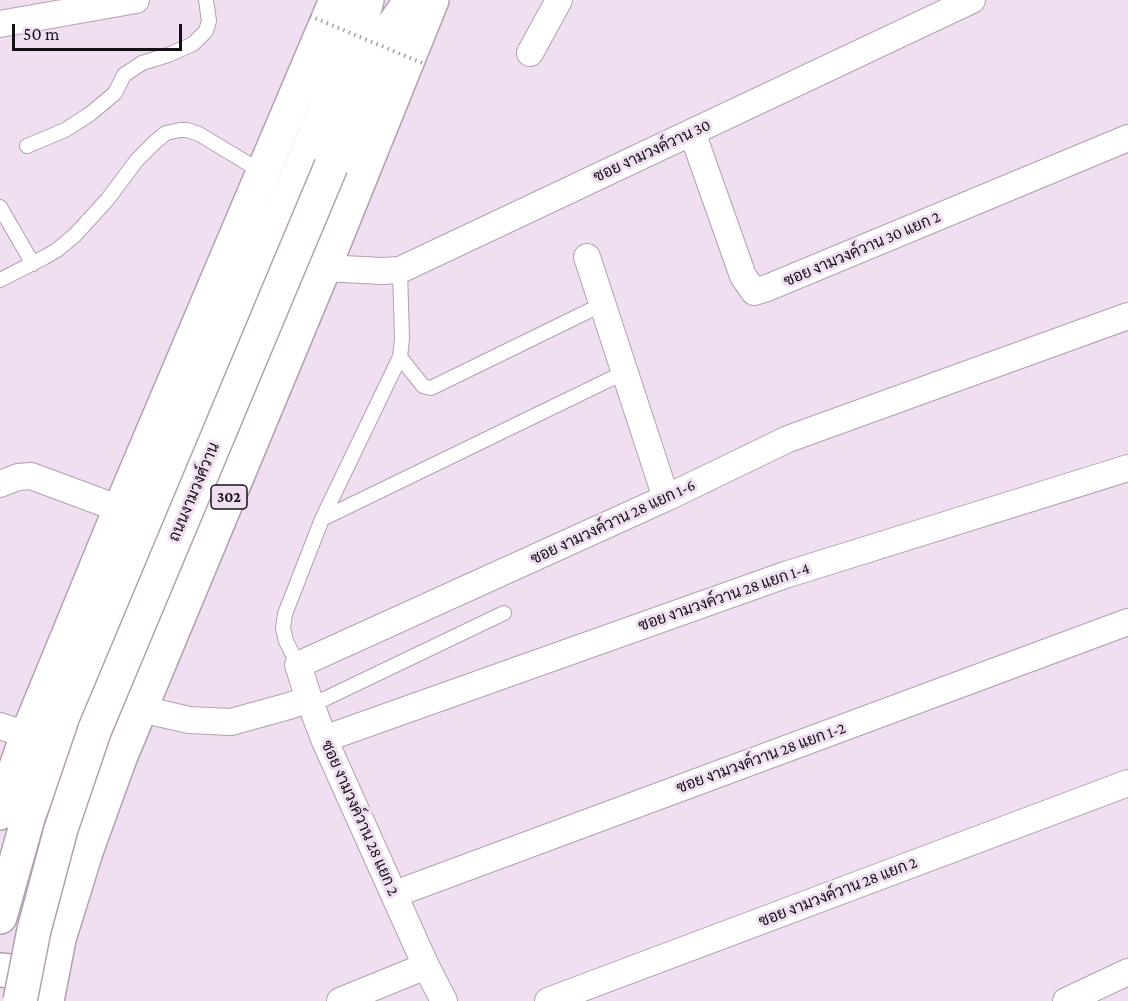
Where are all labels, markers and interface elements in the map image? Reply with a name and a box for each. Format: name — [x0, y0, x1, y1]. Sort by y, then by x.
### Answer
scale bar — [15, 12, 184, 50]
text: 50 m — [23, 24, 60, 44]
street label: ซอย งามวงค์วาน 30 — [590, 115, 714, 187]
street label: ซอย งามวงค์วาน 30 แยก 2 — [781, 207, 943, 291]
street label: ถนนงามวงศ์วาน — [165, 440, 223, 544]
street label: ซอย งามวงค์วาน 28 แยก 1-6 — [528, 475, 698, 569]
road number: 302 — [211, 485, 247, 509]
street label: ซอย งามวงค์วาน 28 แยก 1-4 — [636, 559, 812, 635]
street label: ซอย งามวงค์วาน 28 แยก 1-2 — [674, 718, 848, 798]
street label: ซอย งามวงค์วาน 28 แยก 2 — [317, 737, 403, 899]
street label: ซอย งามวงค์วาน 28 แยก 2 — [756, 853, 920, 931]

